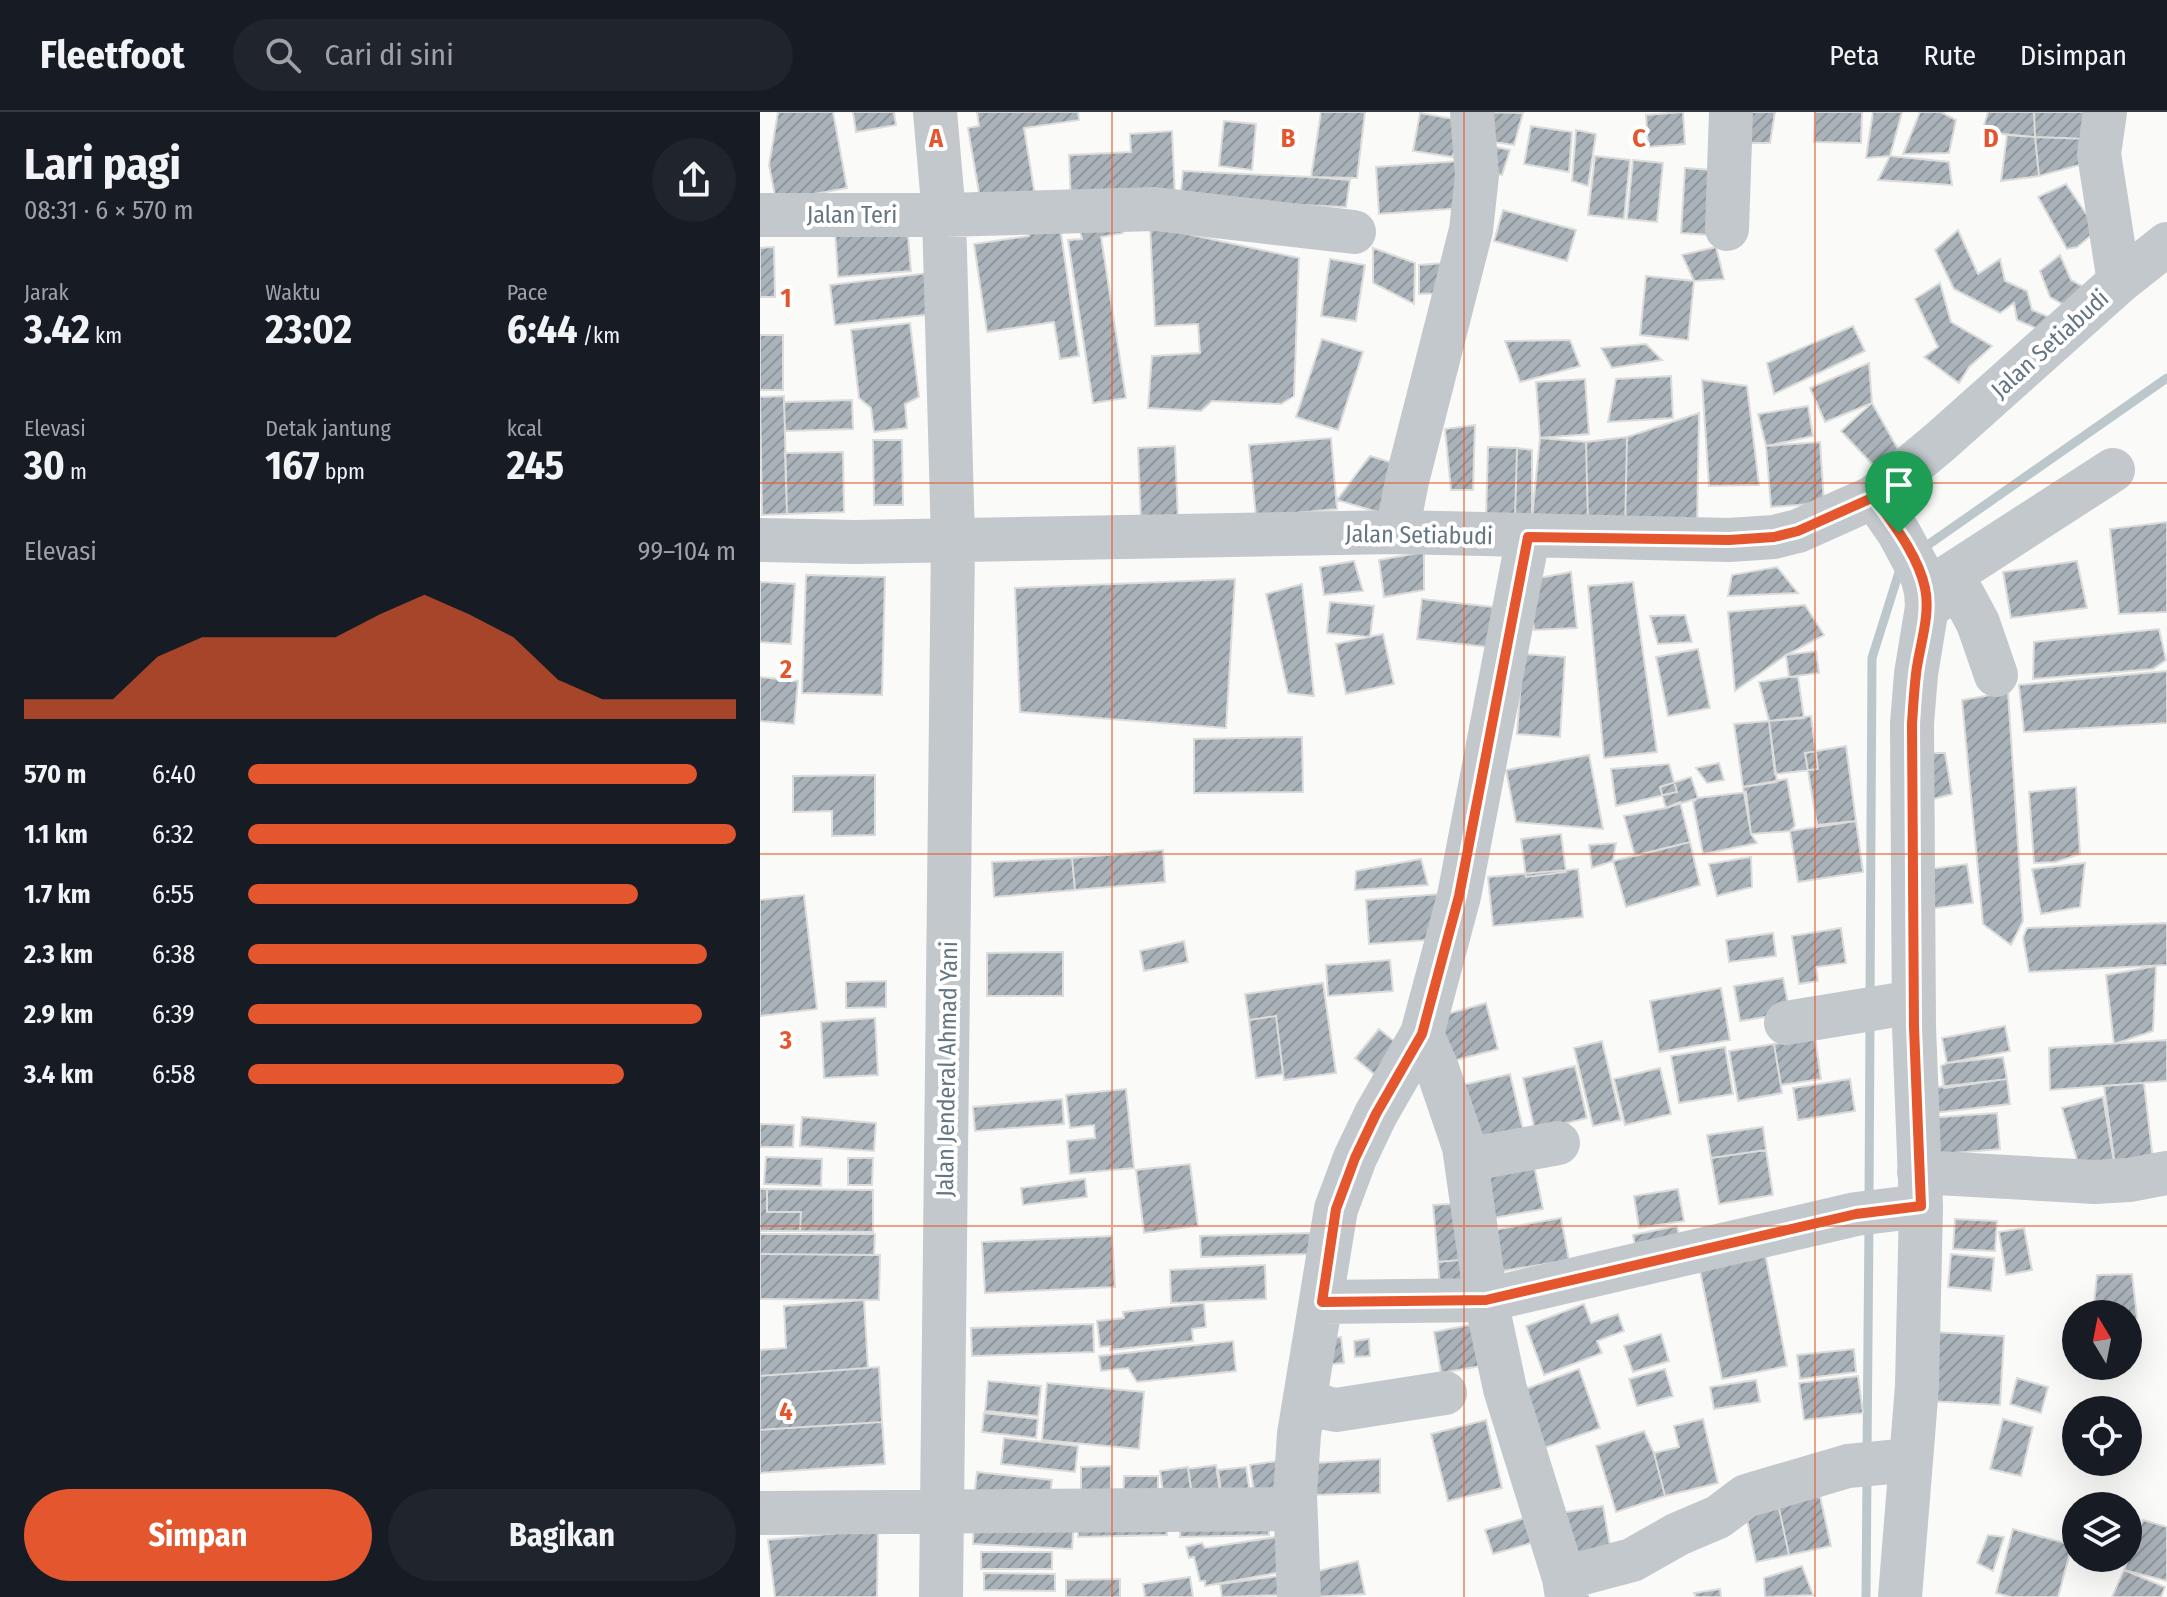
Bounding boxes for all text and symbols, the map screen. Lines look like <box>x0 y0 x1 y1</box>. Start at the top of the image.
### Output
search box <box>233 19 793 91</box>
text: Fleetfoot <box>40 32 185 78</box>
icon: search <box>261 33 305 77</box>
text: Cari di sini <box>325 37 454 73</box>
text: Peta <box>1829 39 1880 72</box>
text: Rute <box>1924 39 1976 72</box>
text: Disimpan <box>2020 39 2127 72</box>
text: A <box>928 123 944 154</box>
text: B <box>1281 123 1296 154</box>
text: C <box>1632 123 1646 154</box>
text: D <box>1983 123 1999 154</box>
text: Lari pagi <box>24 138 181 191</box>
button: share <box>652 138 736 222</box>
text: 08:31 · 6 × 570 m <box>24 195 193 226</box>
street label: Jalan Teri <box>807 201 897 229</box>
text: Jarak <box>24 279 69 306</box>
text: Waktu <box>265 279 321 306</box>
text: Pace <box>507 279 548 306</box>
text: 1 <box>781 283 792 314</box>
street label: Jalan Setiabudi <box>1986 284 2114 404</box>
text: 3.42 <box>24 306 90 354</box>
text: 23:02 <box>265 306 352 354</box>
text: 6:44 <box>507 306 578 354</box>
text: km <box>90 322 122 349</box>
text: /km <box>578 322 620 349</box>
text: Elevasi <box>24 415 86 442</box>
text: Detak jantung <box>265 415 391 442</box>
text: kcal <box>507 415 542 442</box>
text: 30 <box>24 442 65 490</box>
text: 167 <box>265 442 320 490</box>
text: 245 <box>507 442 564 490</box>
pin <box>1865 451 1933 533</box>
text: m <box>65 458 87 485</box>
text: bpm <box>320 458 365 485</box>
icon: arrive <box>1877 463 1921 507</box>
street label: Jalan Setiabudi <box>1345 520 1493 550</box>
text: Elevasi <box>24 536 97 567</box>
text: 99–104 m <box>638 536 736 567</box>
text: 2 <box>779 654 792 685</box>
text: 570 m <box>24 759 86 790</box>
text: 6:40 <box>152 759 196 790</box>
text: 1.1 km <box>24 819 88 850</box>
text: 6:32 <box>152 819 194 850</box>
text: 1.7 km <box>24 879 91 910</box>
text: 6:55 <box>152 879 194 910</box>
text: 2.3 km <box>24 939 93 970</box>
text: 6:38 <box>152 939 195 970</box>
street label: Jalan Jenderal Ahmad Yani <box>931 941 963 1197</box>
text: 2.9 km <box>24 999 93 1030</box>
text: 6:39 <box>152 999 195 1030</box>
text: 3 <box>779 1025 792 1056</box>
text: 3.4 km <box>24 1059 94 1090</box>
text: 6:58 <box>152 1059 195 1090</box>
north arrow <box>2062 1300 2142 1380</box>
map controls <box>2062 1300 2142 1572</box>
text: 4 <box>779 1396 793 1427</box>
button: locate <box>2062 1396 2142 1476</box>
button: Simpan <box>24 1489 372 1581</box>
button: Bagikan <box>388 1489 736 1581</box>
button: layers <box>2062 1492 2142 1572</box>

